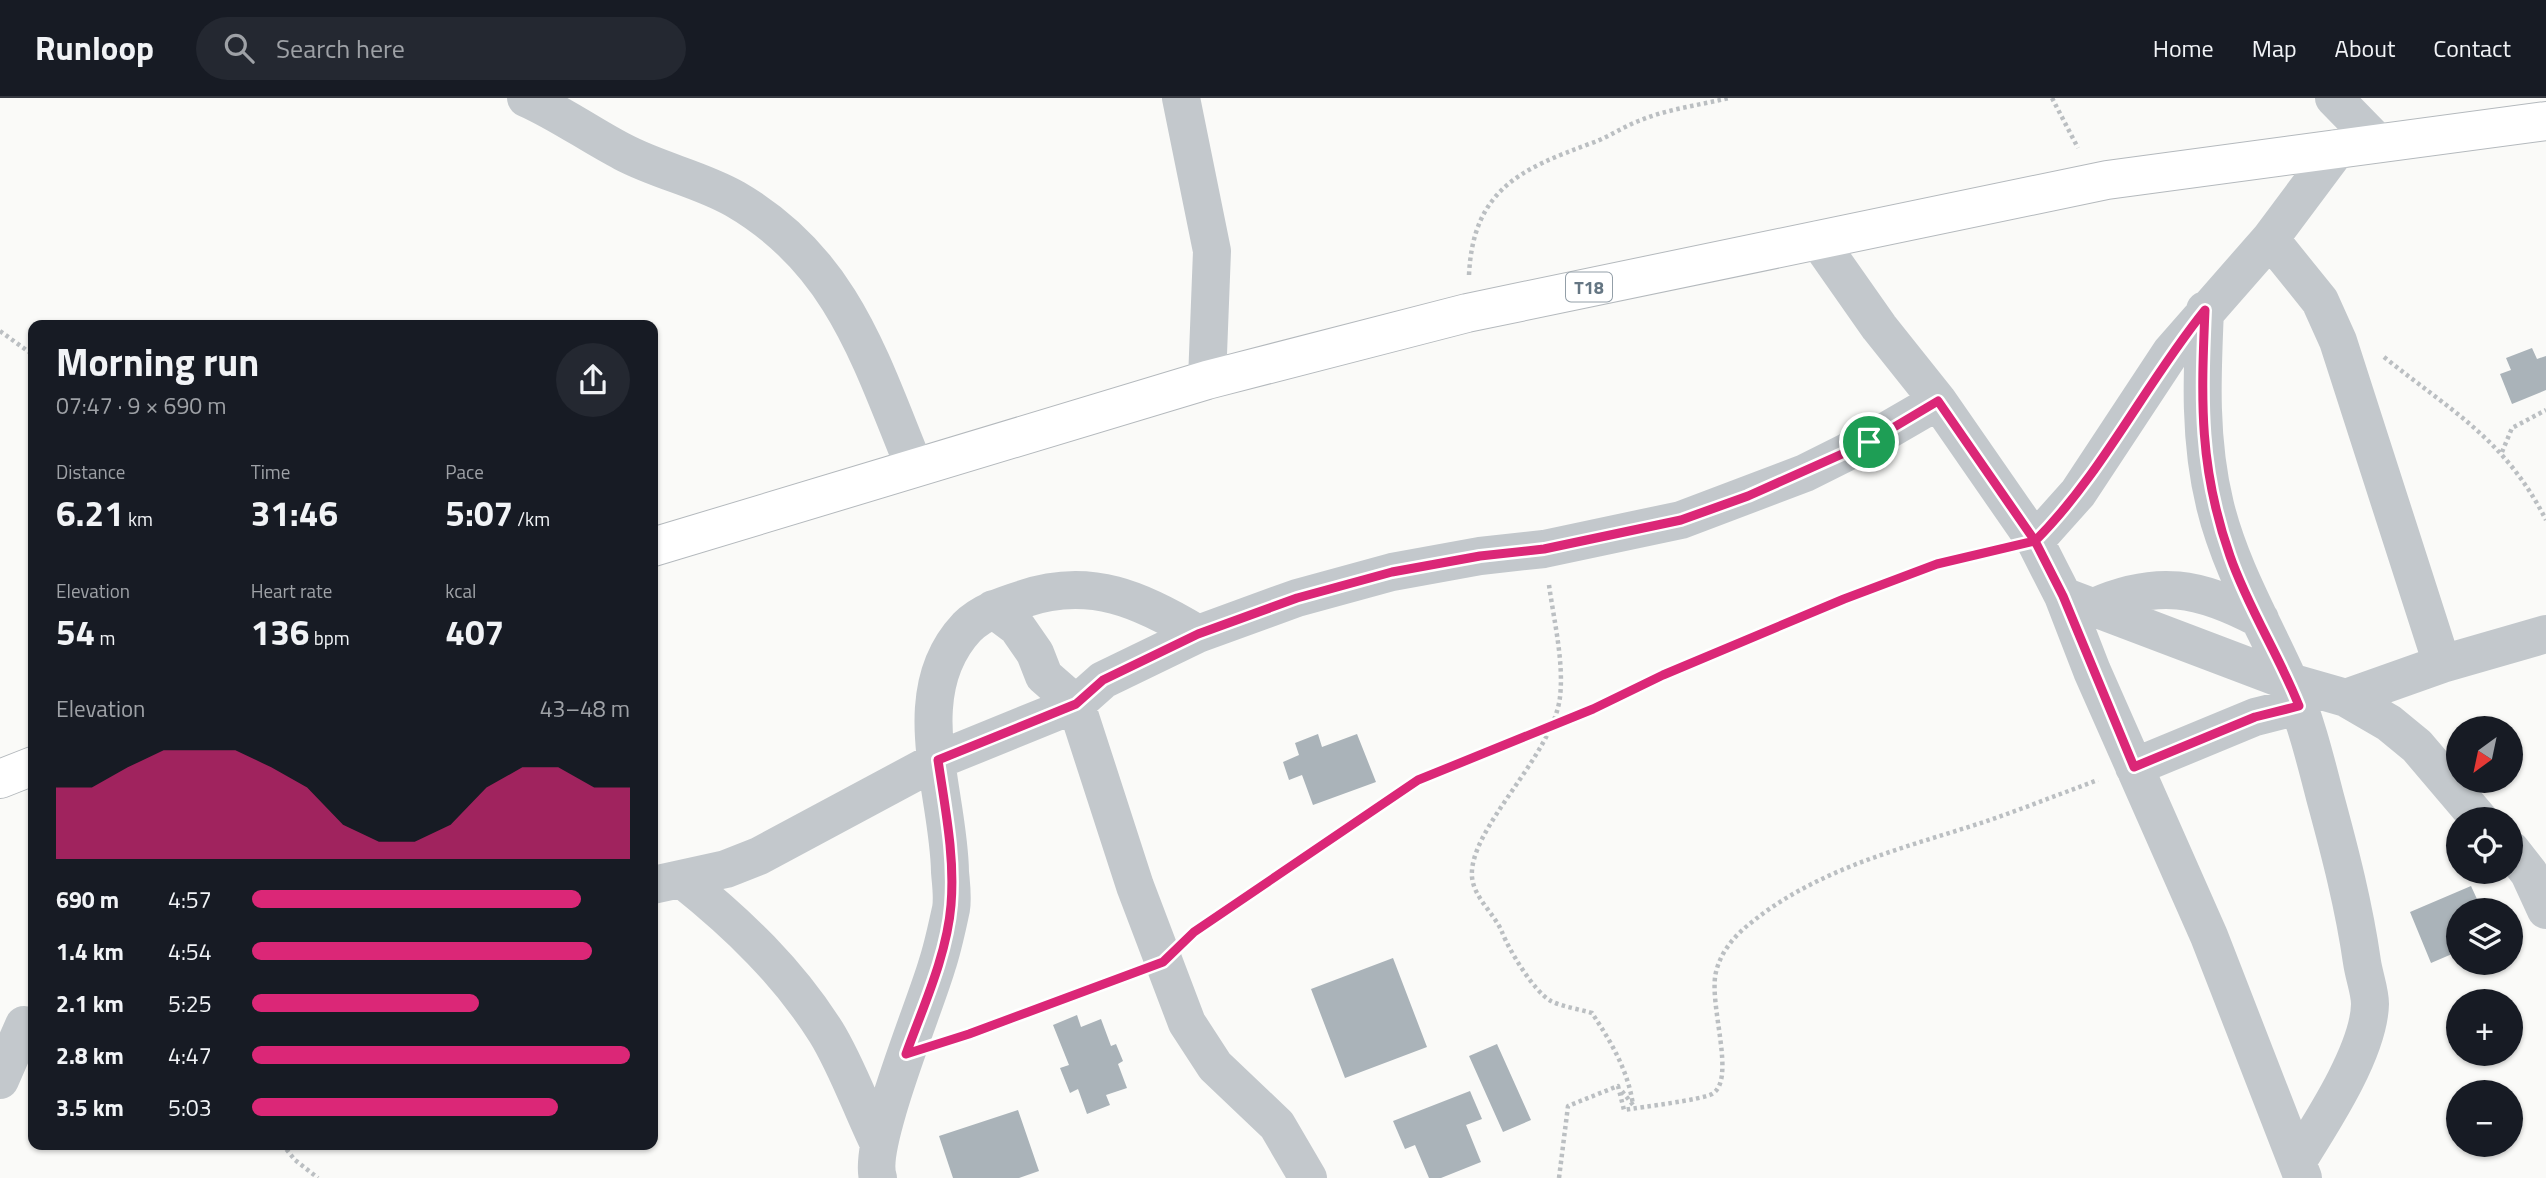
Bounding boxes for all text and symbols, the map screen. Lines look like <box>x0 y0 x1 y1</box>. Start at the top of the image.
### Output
search box <box>196 17 686 80</box>
text: Runloop <box>35 23 154 73</box>
icon: search <box>220 29 258 67</box>
text: Search here <box>276 29 405 68</box>
text: Home <box>2153 30 2214 66</box>
text: Map <box>2252 30 2297 66</box>
text: About <box>2335 30 2395 66</box>
text: Contact <box>2433 30 2511 66</box>
road number: T18 <box>1566 272 1612 302</box>
text: Morning run <box>56 333 259 391</box>
button: share <box>556 343 630 417</box>
text: 07:47 · 9 × 690 m <box>56 388 226 423</box>
pin <box>1839 412 1899 472</box>
icon: arrive <box>1850 423 1888 461</box>
text: Distance <box>56 457 125 486</box>
text: Time <box>251 457 290 486</box>
text: Pace <box>445 457 484 486</box>
text: 6.21 <box>56 486 124 540</box>
text: 31:46 <box>251 486 338 540</box>
text: 5:07 <box>445 486 513 540</box>
text: km <box>124 504 153 533</box>
text: /km <box>513 504 550 533</box>
text: Elevation <box>56 576 130 605</box>
text: Heart rate <box>251 576 332 605</box>
text: kcal <box>445 576 476 605</box>
text: 54 <box>56 605 95 659</box>
text: 136 <box>251 605 309 659</box>
text: 407 <box>445 605 504 659</box>
text: m <box>95 623 115 652</box>
text: bpm <box>309 623 350 652</box>
text: Elevation <box>56 691 145 726</box>
text: 43–48 m <box>540 691 630 726</box>
north arrow <box>2446 716 2524 793</box>
map controls <box>2446 716 2523 1157</box>
button: locate <box>2446 807 2523 884</box>
text: 690 m <box>56 882 119 917</box>
text: 4:57 <box>168 882 212 917</box>
button: layers <box>2446 898 2523 975</box>
text: 1.4 km <box>56 934 124 969</box>
text: 4:54 <box>168 934 212 969</box>
text: 2.1 km <box>56 986 124 1021</box>
text: 5:25 <box>168 986 212 1021</box>
button: + <box>2446 989 2523 1066</box>
text: 2.8 km <box>56 1038 124 1073</box>
text: 4:47 <box>168 1038 212 1073</box>
button: − <box>2446 1080 2523 1157</box>
text: 3.5 km <box>56 1090 124 1125</box>
text: 5:03 <box>168 1090 212 1125</box>

